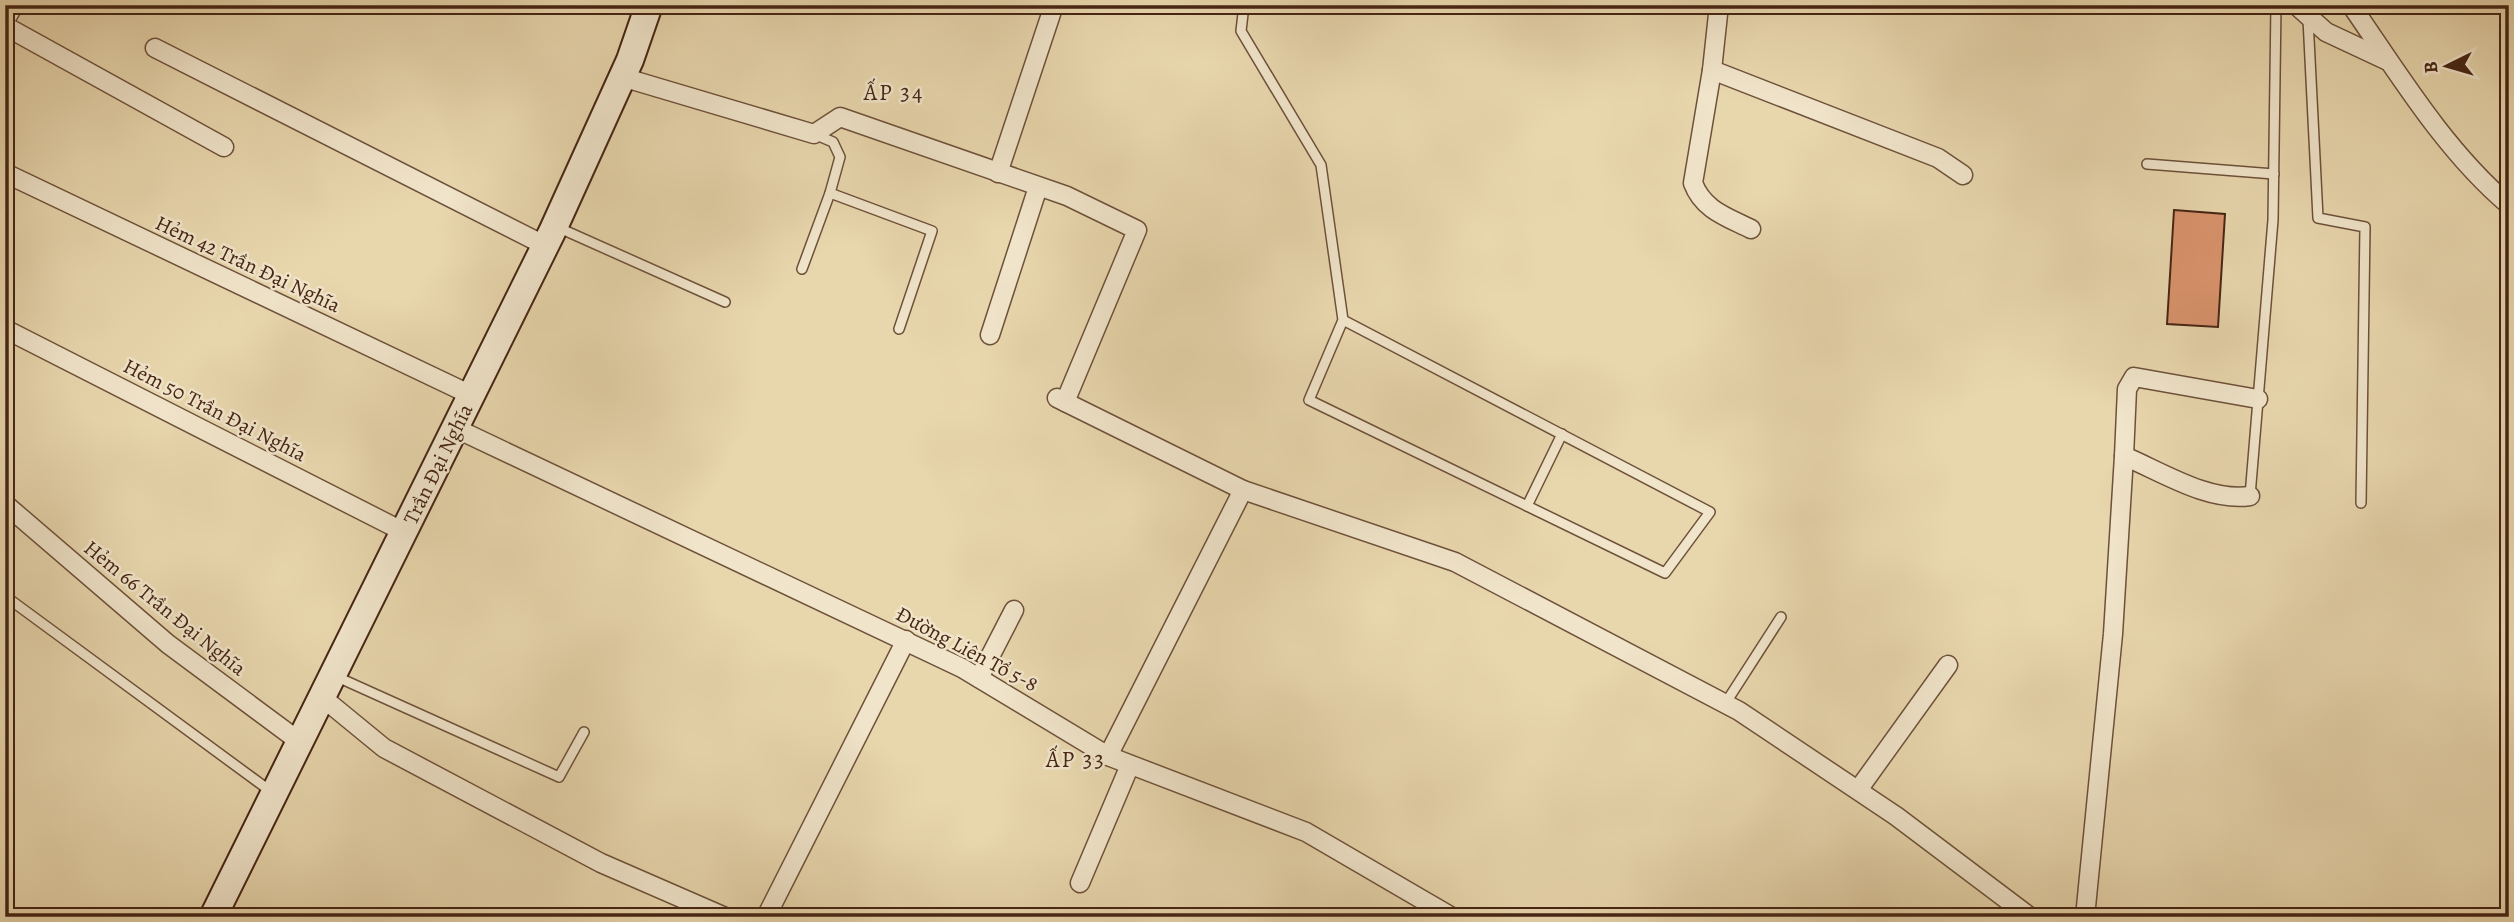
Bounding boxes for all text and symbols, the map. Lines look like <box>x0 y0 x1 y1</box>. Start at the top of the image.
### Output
north arrow <box>2412 32 2482 102</box>
text: B <box>2418 60 2445 74</box>
district label: ẤP 34 <box>863 77 924 108</box>
street label: Hẻm 42 Trần Đại Nghĩa <box>151 209 345 319</box>
street label: Hẻm 50 Trần Đại Nghĩa <box>119 352 311 468</box>
street label: Trần Đại Nghĩa <box>397 399 479 529</box>
street label: Hẻm 66 Trần Đại Nghĩa <box>78 534 252 682</box>
street label: Đường Liên Tổ 5-8 <box>891 600 1043 698</box>
district label: ẤP 33 <box>1045 744 1106 775</box>

